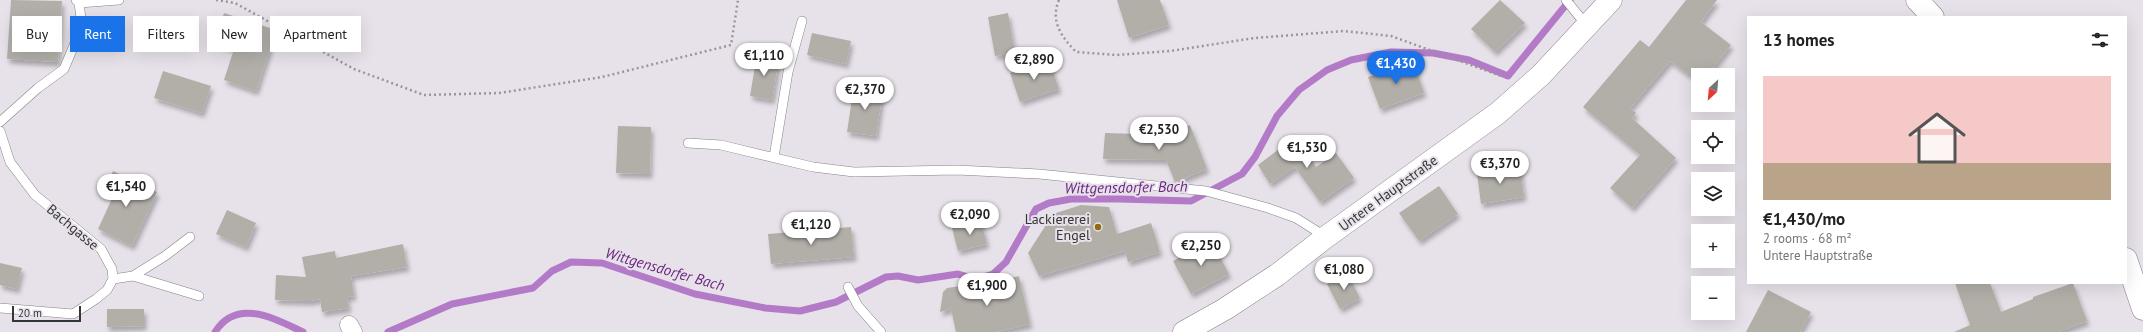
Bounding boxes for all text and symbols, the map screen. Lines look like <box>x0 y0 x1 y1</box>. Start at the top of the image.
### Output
chip: Buy <box>12 16 62 52</box>
chip: Rent <box>70 16 125 52</box>
chip: Filters <box>133 16 199 52</box>
chip: New <box>207 16 262 52</box>
chip: Apartment <box>270 16 361 52</box>
text: 13 homes <box>1763 29 1834 51</box>
icon: filters <box>2089 29 2111 51</box>
pin: €1,110 <box>731 43 797 77</box>
text: €1,110 <box>744 47 784 64</box>
pin: €2,890 <box>1001 47 1067 81</box>
text: €2,890 <box>1014 51 1054 68</box>
pin: €1,430 <box>1363 51 1429 85</box>
text: €1,430 <box>1376 55 1416 72</box>
north arrow <box>1691 68 1735 112</box>
map controls <box>1691 68 1735 320</box>
pin: €2,370 <box>832 77 898 111</box>
text: €2,370 <box>845 81 885 98</box>
icon: home <box>1901 102 1973 174</box>
pin: €2,530 <box>1126 117 1192 151</box>
button: locate <box>1691 120 1735 164</box>
text: €2,530 <box>1139 121 1179 138</box>
pin: €1,530 <box>1274 135 1340 169</box>
text: €1,530 <box>1287 139 1327 156</box>
street label: Untere Hauptstraße <box>1335 151 1441 235</box>
pin: €3,370 <box>1467 151 1533 185</box>
text: €3,370 <box>1480 155 1520 172</box>
button: layers <box>1691 172 1735 216</box>
pin: €1,540 <box>93 174 159 208</box>
water label: Wittgensdorfer Bach <box>1064 176 1188 198</box>
text: €1,540 <box>106 178 146 195</box>
street label: Bachgasse <box>43 200 103 254</box>
pin: €2,090 <box>937 202 1003 236</box>
text: €2,090 <box>950 206 990 223</box>
text: €1,430/mo <box>1763 208 1845 230</box>
place label: Lackiererei Engel <box>1025 210 1090 244</box>
pin: €1,120 <box>778 212 844 246</box>
text: €1,120 <box>791 216 831 233</box>
marker: Lackiererei Engel <box>1093 222 1103 232</box>
button: + <box>1691 224 1735 268</box>
text: 2 rooms · 68 m² <box>1763 230 1852 247</box>
pin: €2,250 <box>1168 233 1234 267</box>
text: €2,250 <box>1181 237 1221 254</box>
water label: Wittgensdorfer Bach <box>603 243 727 295</box>
text: Untere Hauptstraße <box>1763 247 1873 264</box>
pin: €1,080 <box>1311 257 1377 291</box>
text: €1,080 <box>1324 261 1364 278</box>
pin: €1,900 <box>954 273 1020 307</box>
button: − <box>1691 276 1735 320</box>
text: €1,900 <box>967 277 1007 294</box>
scale bar <box>12 304 81 323</box>
text: 20 m <box>18 306 42 320</box>

